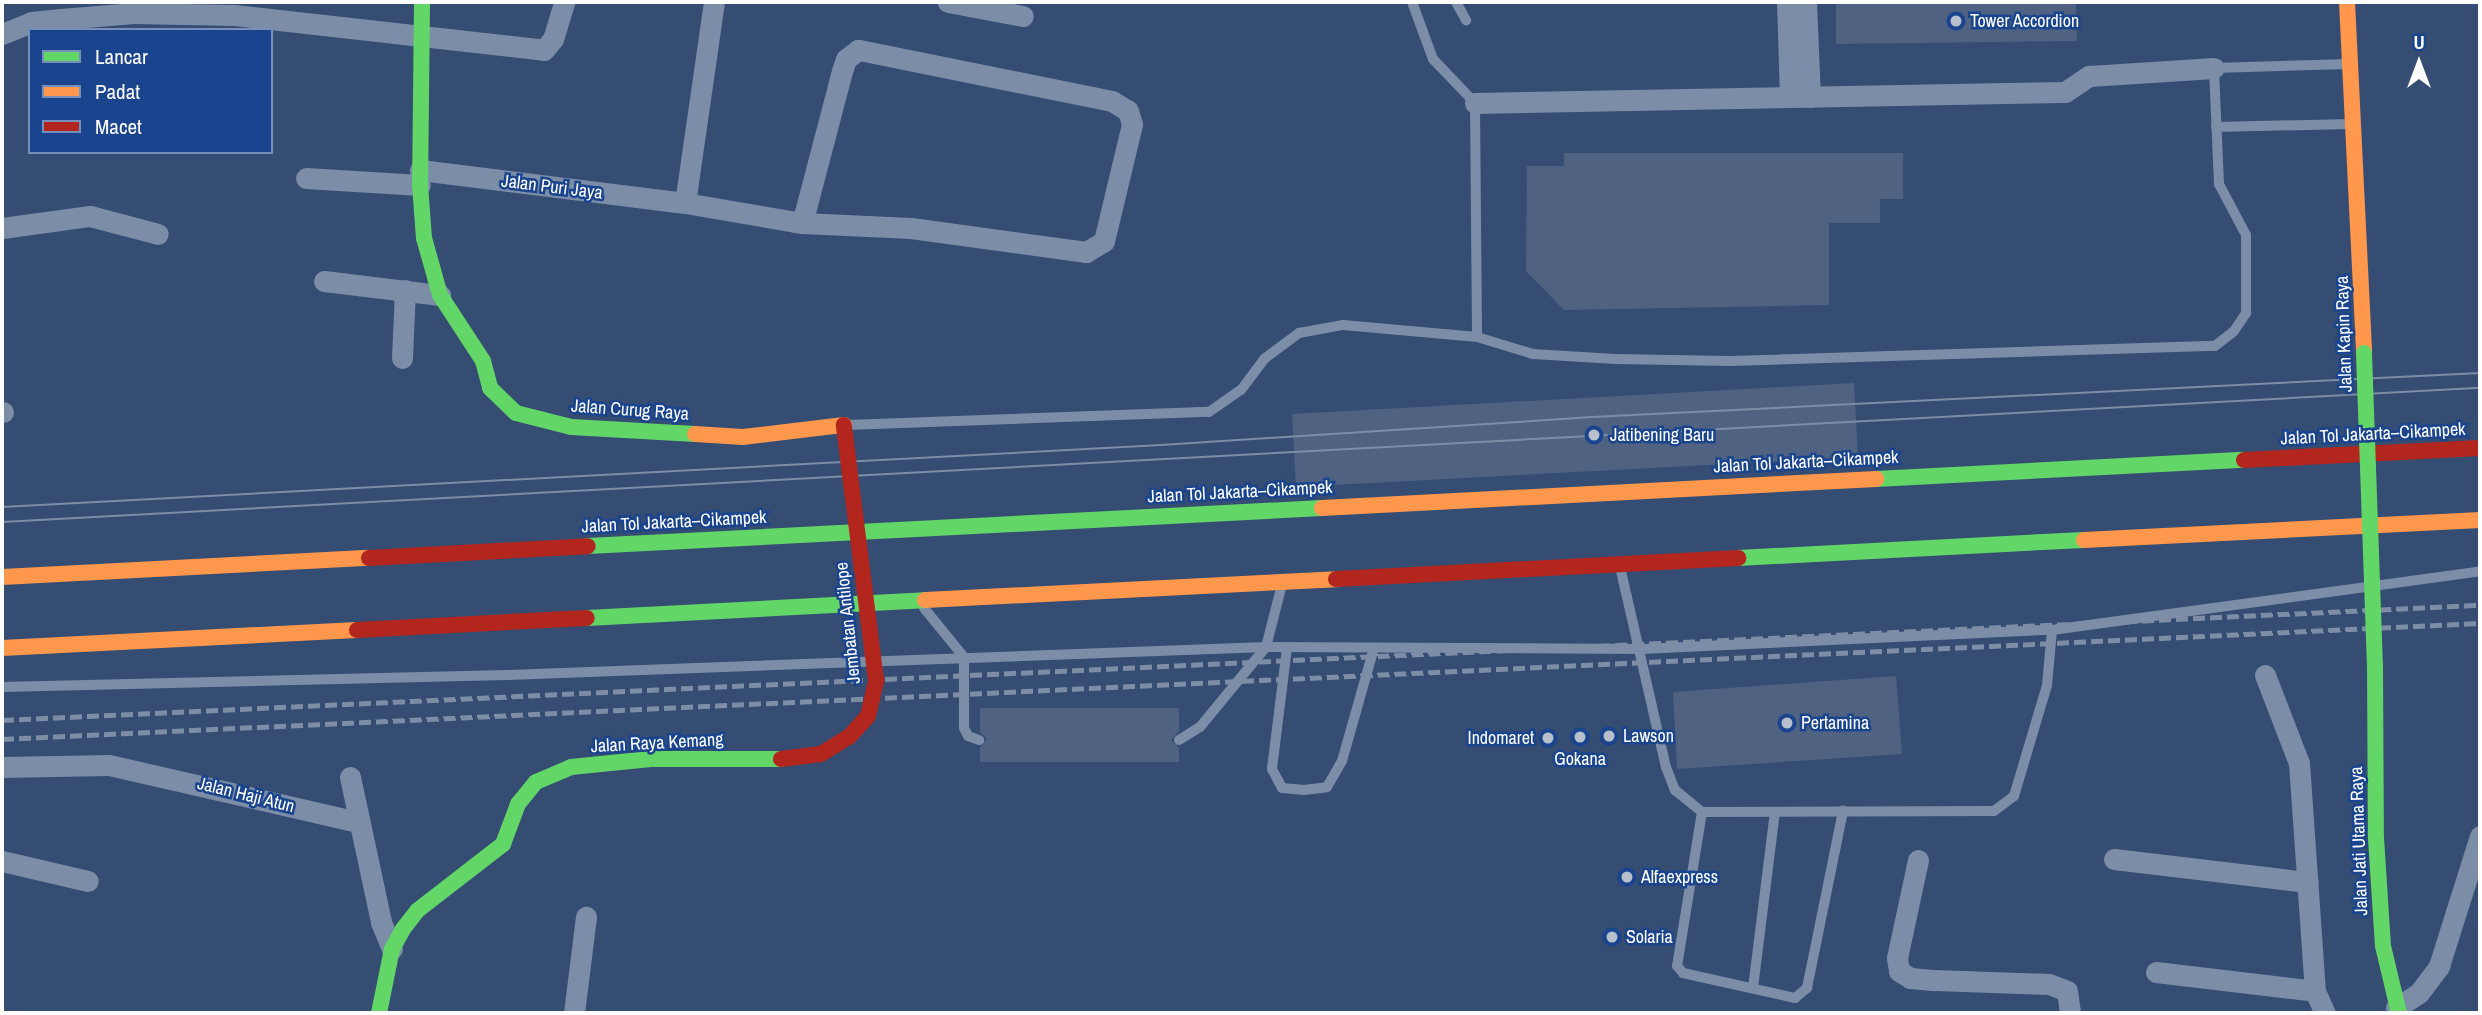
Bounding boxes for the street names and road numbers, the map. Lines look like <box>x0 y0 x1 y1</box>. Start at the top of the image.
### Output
street label: Jalan Puri Jaya <box>500 170 604 204</box>
street label: Jalan Kapin Raya <box>2331 275 2357 393</box>
street label: Jalan Curug Raya <box>570 395 690 425</box>
street label: Jalan Tol Jakarta–Cikampek <box>2280 418 2466 450</box>
street label: Jalan Tol Jakarta–Cikampek <box>1713 446 1899 478</box>
street label: Jalan Tol Jakarta–Cikampek <box>1147 476 1333 508</box>
street label: Jalan Tol Jakarta–Cikampek <box>581 506 767 538</box>
street label: Jembatan Antilope <box>831 561 865 685</box>
street label: Jalan Raya Kemang <box>590 729 724 757</box>
street label: Jalan Jati Utama Raya <box>2346 766 2372 916</box>
street label: Jalan Haji Atun <box>195 772 297 818</box>

